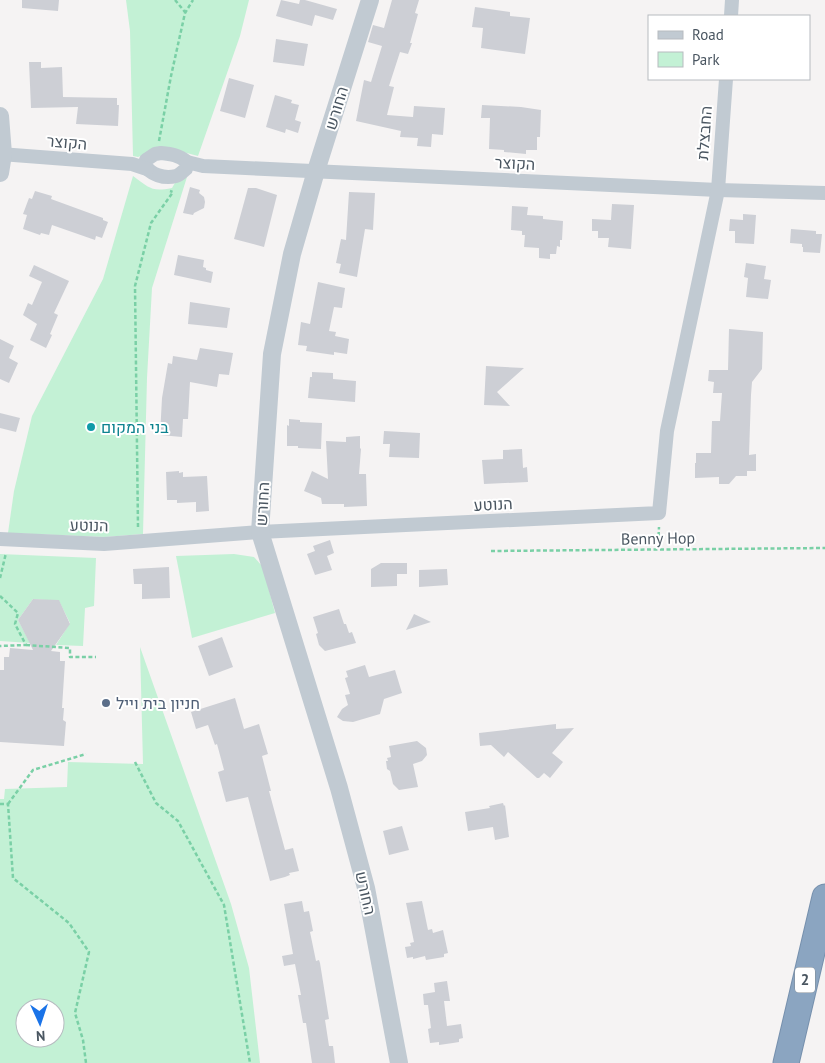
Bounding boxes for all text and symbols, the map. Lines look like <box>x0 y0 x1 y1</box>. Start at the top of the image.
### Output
legend <box>648 15 810 80</box>
text: Road <box>692 25 724 44</box>
text: Park <box>692 50 720 69</box>
street label: החורש <box>320 84 352 132</box>
street label: החבצלת <box>692 105 716 161</box>
street label: הקוצר <box>46 130 88 154</box>
street label: הקוצר <box>494 152 536 174</box>
place label: בני המקום <box>101 417 169 437</box>
marker: בני המקום <box>85 421 97 433</box>
street label: החורש <box>251 481 273 527</box>
street label: הנוטע <box>473 493 513 515</box>
street label: הנוטע <box>69 515 109 535</box>
street label: Benny Hop <box>621 527 695 549</box>
place label: חניון בית וייל <box>116 693 200 713</box>
marker: חניון בית וייל <box>100 697 112 709</box>
street label: החורש <box>351 869 381 917</box>
road number: 2 <box>795 968 815 992</box>
north arrow <box>15 998 65 1048</box>
text: N <box>36 1027 46 1045</box>

